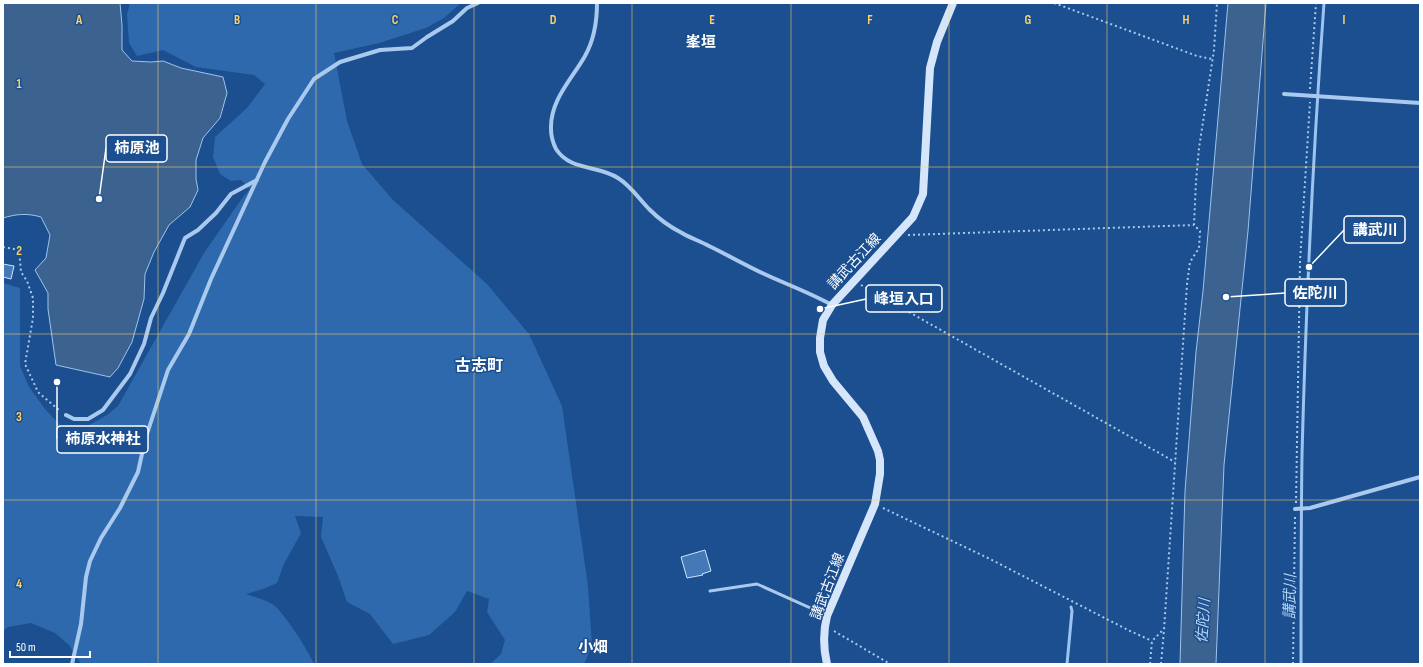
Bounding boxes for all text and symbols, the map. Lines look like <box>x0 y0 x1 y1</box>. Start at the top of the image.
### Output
text: A <box>75 12 83 28</box>
text: B <box>234 12 240 28</box>
text: C <box>392 12 399 28</box>
text: D <box>550 12 557 28</box>
text: E <box>709 12 715 28</box>
text: F <box>867 12 873 28</box>
text: G <box>1025 12 1032 28</box>
text: H <box>1183 12 1190 28</box>
text: I <box>1343 12 1346 28</box>
district label: 峯垣 <box>686 33 716 52</box>
text: 1 <box>16 76 22 92</box>
callout: 柿原池 <box>106 135 167 162</box>
text: 柿原池 <box>114 139 160 158</box>
callout: 講武川 <box>1344 216 1405 243</box>
text: 講武川 <box>1352 221 1398 240</box>
street label: 講武古江線 <box>824 230 884 293</box>
text: 2 <box>16 243 22 259</box>
callout: 佐陀川 <box>1285 279 1346 306</box>
text: 佐陀川 <box>1292 284 1338 303</box>
callout: 峰垣入口 <box>866 285 942 312</box>
text: 峰垣入口 <box>874 290 934 309</box>
district label: 古志町 <box>455 357 503 376</box>
text: 3 <box>16 409 22 425</box>
callout: 柿原水神社 <box>57 426 148 453</box>
text: 柿原水神社 <box>65 430 141 449</box>
street label: 講武古江線 <box>807 550 848 622</box>
water label: 講武川 <box>1281 572 1300 620</box>
text: 4 <box>16 576 22 592</box>
water label: 佐陀川 <box>1192 596 1215 644</box>
scale bar <box>10 633 90 659</box>
district label: 小畑 <box>578 638 608 657</box>
text: 50 m <box>16 640 36 655</box>

